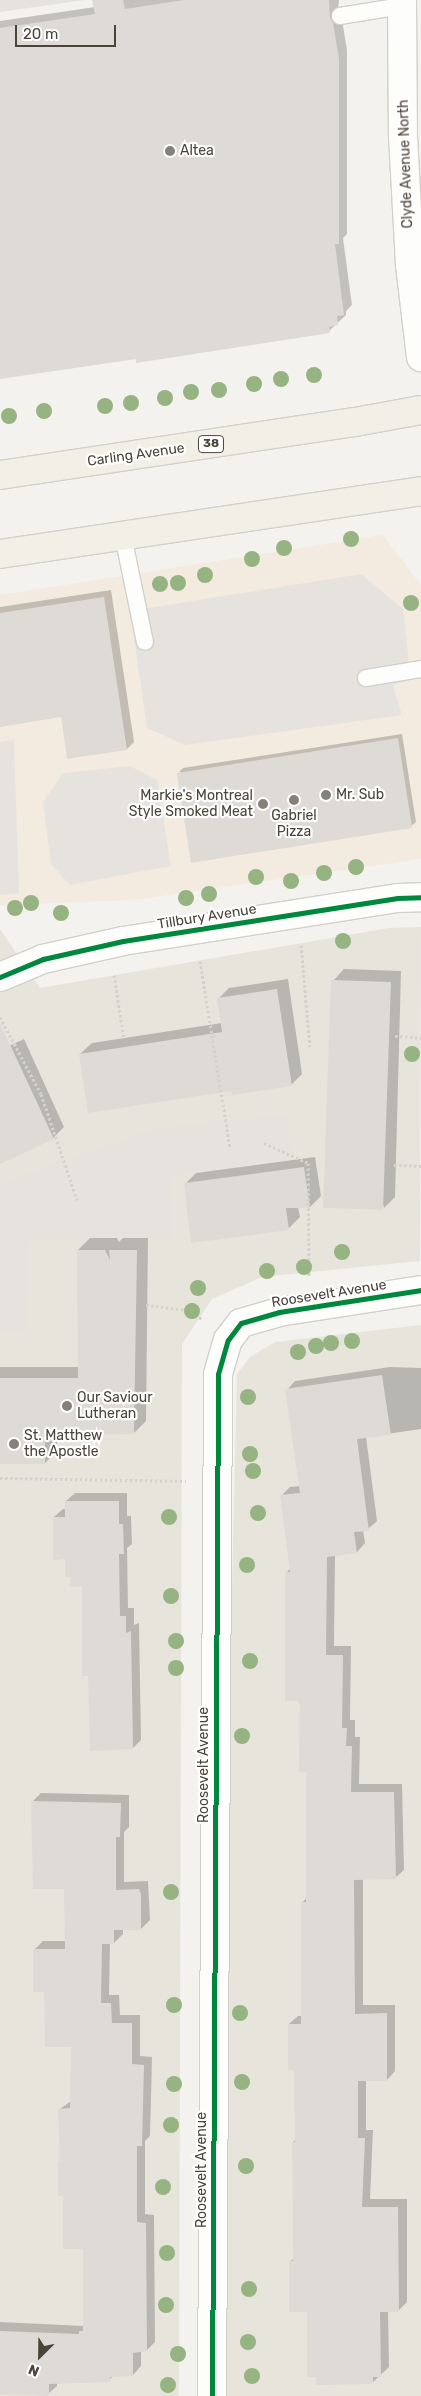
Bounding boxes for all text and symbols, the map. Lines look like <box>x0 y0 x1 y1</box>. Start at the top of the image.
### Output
scale bar <box>18 15 119 47</box>
text: 20 m <box>23 25 58 43</box>
street label: Clyde Avenue North <box>395 99 417 229</box>
place label: Altea <box>180 143 214 159</box>
marker: Altea <box>164 145 176 157</box>
road number: 38 <box>197 434 225 454</box>
street label: Carling Avenue <box>86 440 186 470</box>
place label: Mr. Sub <box>336 787 384 803</box>
place label: Markie's Montreal Style Smoked Meat <box>129 788 253 820</box>
marker: Mr. Sub <box>320 789 332 801</box>
marker: Gabriel Pizza <box>288 794 300 806</box>
marker: Markie's Montreal Style Smoked Meat <box>257 798 269 810</box>
place label: Gabriel Pizza <box>271 808 317 840</box>
street label: Tillbury Avenue <box>156 901 258 933</box>
street label: Roosevelt Avenue <box>270 1277 388 1311</box>
place label: Our Saviour Lutheran <box>77 1390 153 1422</box>
marker: Our Saviour Lutheran <box>61 1400 73 1412</box>
place label: St. Matthew the Apostle <box>24 1428 102 1460</box>
marker: St. Matthew the Apostle <box>8 1438 20 1450</box>
street label: Roosevelt Avenue <box>196 1707 212 1823</box>
street label: Roosevelt Avenue <box>194 2112 210 2228</box>
north arrow <box>15 2331 65 2381</box>
text: N <box>26 2360 42 2380</box>

